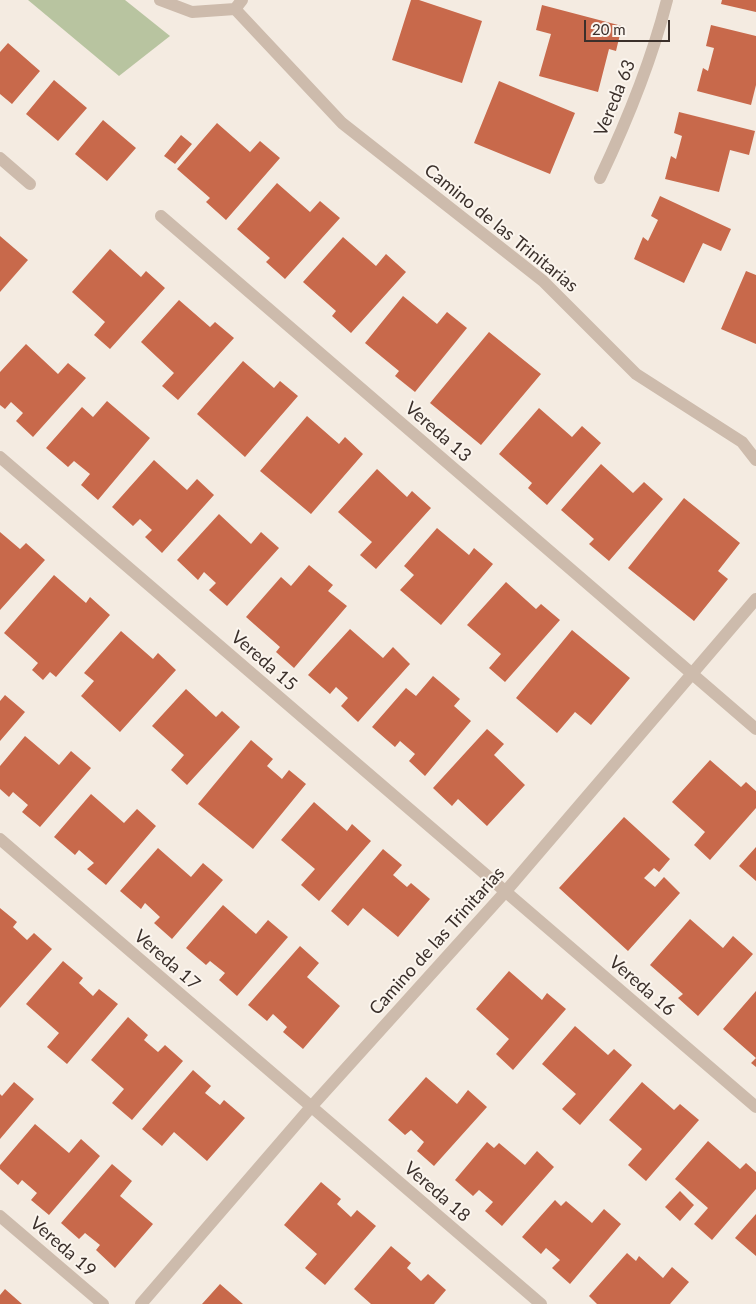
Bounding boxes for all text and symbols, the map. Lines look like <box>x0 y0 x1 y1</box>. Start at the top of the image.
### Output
scale bar <box>586 10 672 42</box>
text: 20 m <box>592 20 626 38</box>
street label: Vereda 63 <box>590 57 640 139</box>
street label: Camino de las Trinitarias <box>420 159 582 297</box>
street label: Vereda 13 <box>401 397 475 467</box>
street label: Vereda 15 <box>227 626 301 696</box>
street label: Camino de las Trinitarias <box>365 863 509 1019</box>
street label: Vereda 17 <box>130 925 204 995</box>
street label: Vereda 16 <box>605 951 679 1021</box>
street label: Vereda 18 <box>400 1157 474 1227</box>
street label: Vereda 19 <box>26 1212 100 1282</box>

